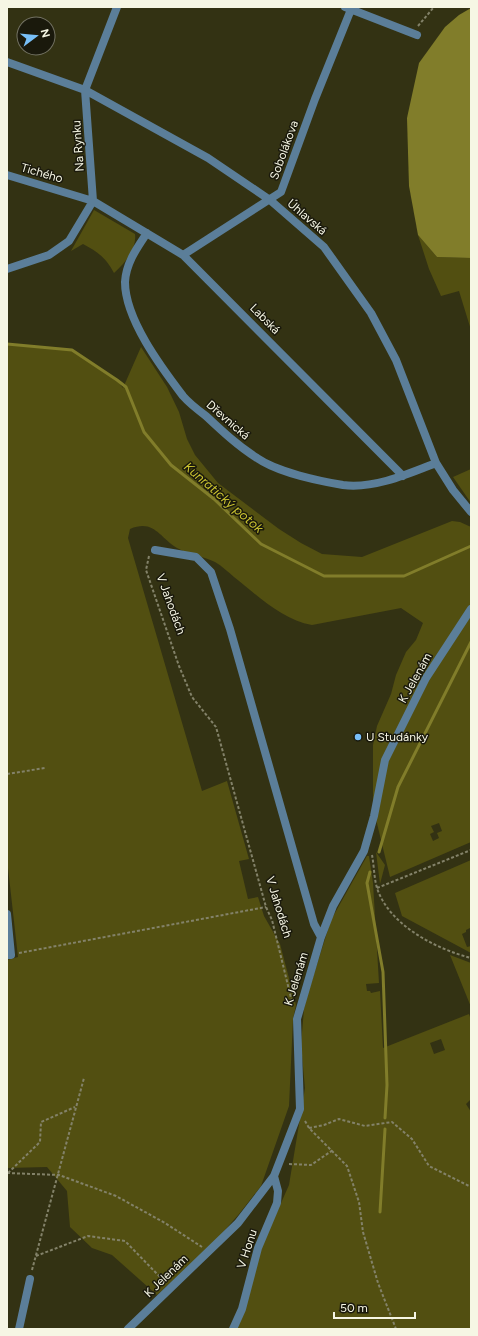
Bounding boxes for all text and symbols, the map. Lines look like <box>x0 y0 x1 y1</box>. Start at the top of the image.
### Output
north arrow <box>16 16 56 56</box>
text: N <box>38 27 53 39</box>
street label: Sobolákova <box>267 119 301 181</box>
street label: Na Rynku <box>69 120 87 172</box>
street label: Tichého <box>19 160 65 186</box>
street label: Úhlavská <box>284 196 330 238</box>
street label: Labská <box>247 301 283 337</box>
street label: Dřevnická <box>204 397 252 443</box>
water label: Kunratický potok <box>181 459 267 536</box>
street label: V Jahodách <box>154 572 189 637</box>
street label: K Jelenám <box>395 650 435 706</box>
place label: U Studánky <box>366 730 429 744</box>
marker: U Studánky <box>353 732 363 742</box>
street label: V Jahodách <box>263 875 295 940</box>
street label: K Jelenám <box>281 951 311 1007</box>
street label: V Honu <box>234 1228 260 1270</box>
street label: K Jelenám <box>141 1252 191 1300</box>
scale bar <box>334 1294 415 1320</box>
text: 50 m <box>340 1301 368 1315</box>

